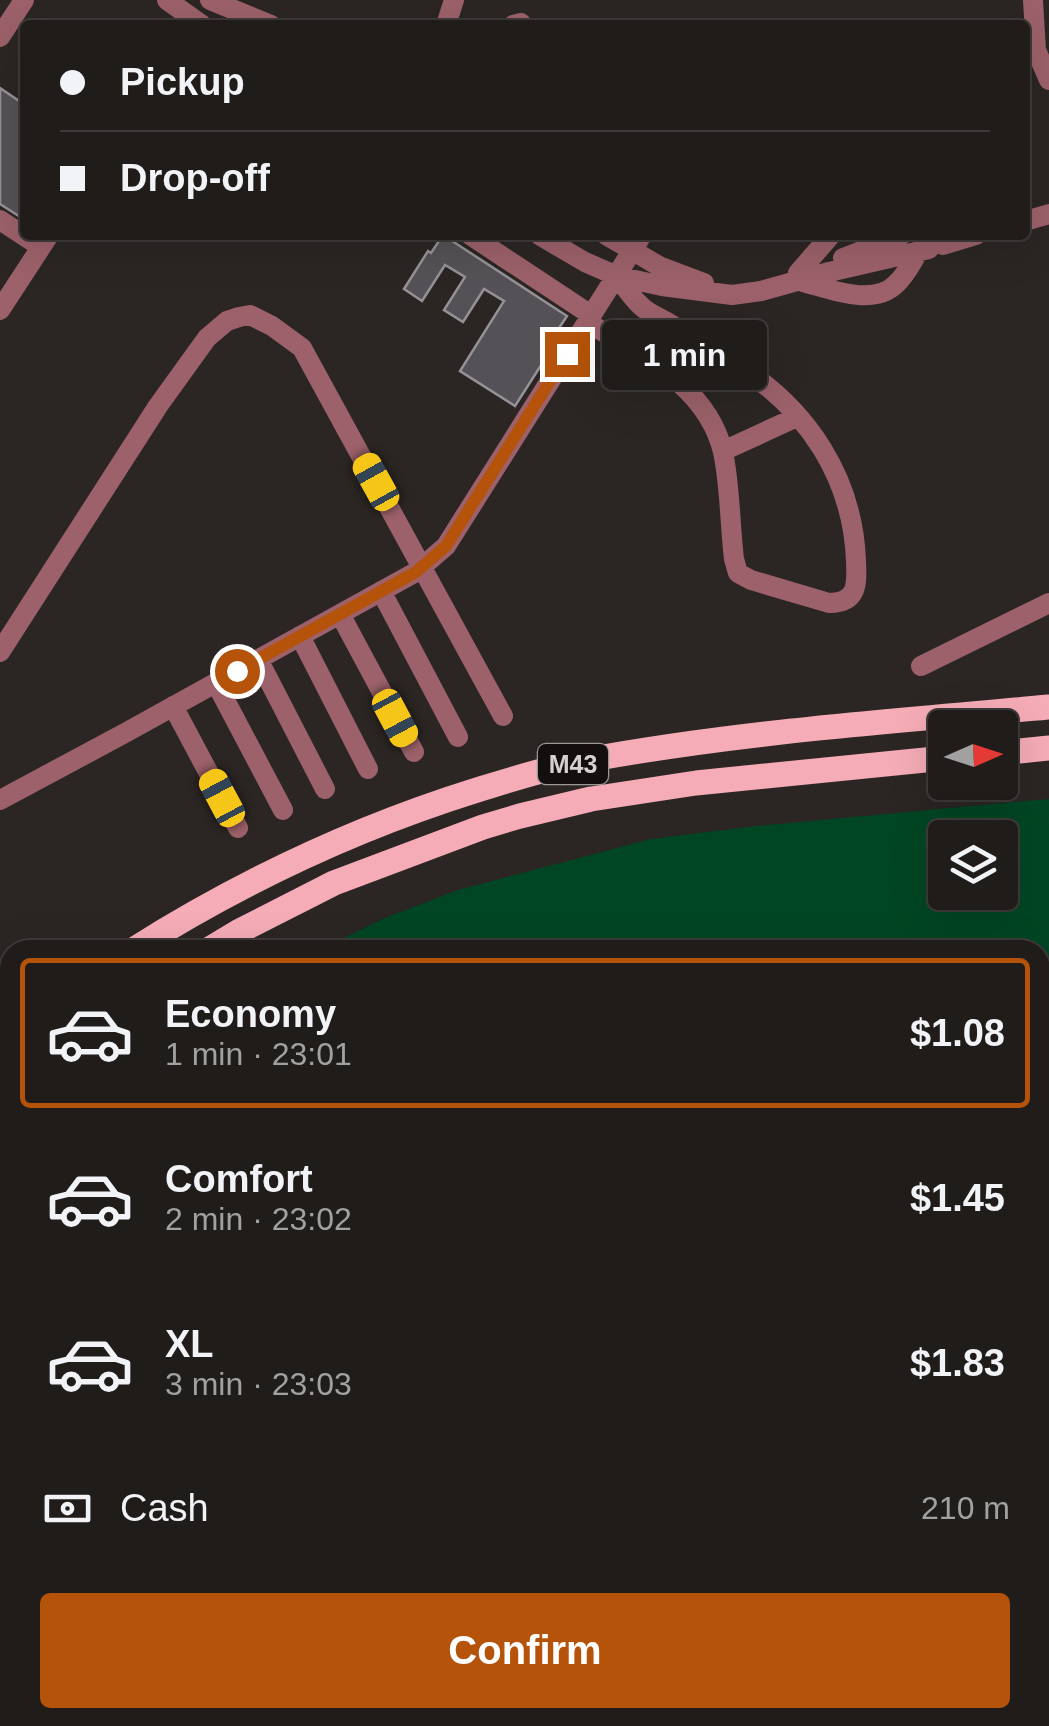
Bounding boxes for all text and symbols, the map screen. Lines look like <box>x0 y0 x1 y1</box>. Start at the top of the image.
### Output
text: Pickup <box>120 61 245 103</box>
text: Drop-off <box>120 157 270 199</box>
callout: 1 min <box>602 319 767 389</box>
route end <box>545 332 590 377</box>
text: 1 min <box>643 337 726 373</box>
car <box>348 448 404 516</box>
route start <box>215 649 260 694</box>
car <box>368 684 422 752</box>
north arrow <box>928 710 1018 800</box>
map controls <box>928 710 1018 910</box>
road number: M43 <box>538 744 608 784</box>
car <box>195 764 249 832</box>
button: layers <box>928 820 1018 910</box>
icon: car <box>45 988 135 1078</box>
text: Economy <box>165 993 336 1035</box>
text: $1.08 <box>910 1012 1005 1054</box>
text: 1 min · 23:01 <box>165 1036 352 1072</box>
icon: car <box>45 1153 135 1243</box>
text: Comfort <box>165 1158 313 1200</box>
text: $1.45 <box>910 1177 1005 1219</box>
text: 2 min · 23:02 <box>165 1201 352 1237</box>
icon: car <box>45 1318 135 1408</box>
text: XL <box>165 1323 214 1365</box>
text: $1.83 <box>910 1342 1005 1384</box>
text: 3 min · 23:03 <box>165 1366 352 1402</box>
icon: cash <box>40 1481 95 1536</box>
text: Cash <box>120 1487 209 1529</box>
text: 210 m <box>921 1490 1010 1526</box>
button: Confirm <box>40 1593 1010 1708</box>

